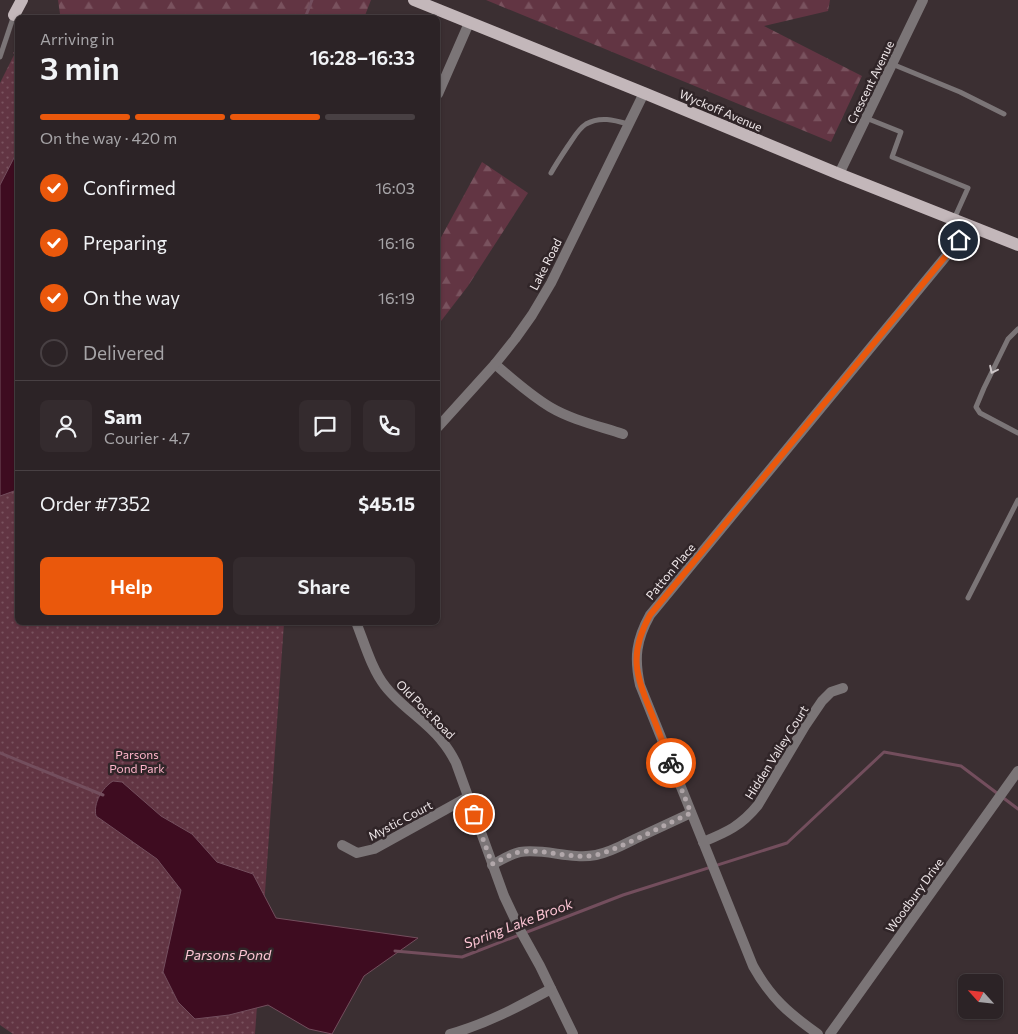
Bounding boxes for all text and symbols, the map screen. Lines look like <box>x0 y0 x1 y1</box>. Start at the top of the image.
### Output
text: Arriving in <box>40 29 114 48</box>
street label: Crescent Avenue <box>844 38 896 126</box>
text: 16:28–16:33 <box>309 46 415 69</box>
text: 3 min <box>40 47 120 87</box>
street label: Wyckoff Avenue <box>677 86 765 134</box>
text: On the way · 420 m <box>40 128 177 147</box>
icon: check <box>40 174 68 202</box>
text: Confirmed <box>83 176 176 199</box>
text: 16:03 <box>375 178 415 197</box>
pin <box>938 219 980 261</box>
icon: home <box>945 226 973 254</box>
icon: check <box>40 229 68 257</box>
text: Preparing <box>83 231 167 254</box>
text: 16:16 <box>378 233 415 252</box>
street label: Lake Road <box>526 236 564 292</box>
icon: check <box>40 284 68 312</box>
text: On the way <box>83 286 180 309</box>
text: 16:19 <box>378 288 415 307</box>
text: Delivered <box>83 341 164 364</box>
one-way arrow <box>989 365 999 374</box>
button: person <box>40 400 92 452</box>
button: chat <box>299 400 351 452</box>
button: phone <box>363 400 415 452</box>
text: Sam <box>104 405 142 428</box>
text: Courier · 4.7 <box>104 428 190 447</box>
text: Order #7352 <box>40 492 150 515</box>
text: $45.15 <box>358 492 415 515</box>
street label: Patton Place <box>642 540 698 602</box>
button: Help <box>40 557 223 615</box>
button: Share <box>233 557 415 615</box>
street label: Old Post Road <box>394 677 458 741</box>
street label: Hidden Valley Court <box>741 702 811 801</box>
courier <box>646 738 696 788</box>
park label: Parsons Pond Park <box>109 747 165 775</box>
icon: bike <box>657 749 685 777</box>
pin <box>453 793 495 835</box>
street label: Mystic Court <box>365 797 435 843</box>
icon: bag <box>460 800 488 828</box>
street label: Woodbury Drive <box>882 855 946 935</box>
water label: Spring Lake Brook <box>461 894 575 952</box>
water label: Parsons Pond <box>185 946 272 963</box>
north arrow <box>958 974 1002 1019</box>
map controls <box>958 974 1003 1019</box>

